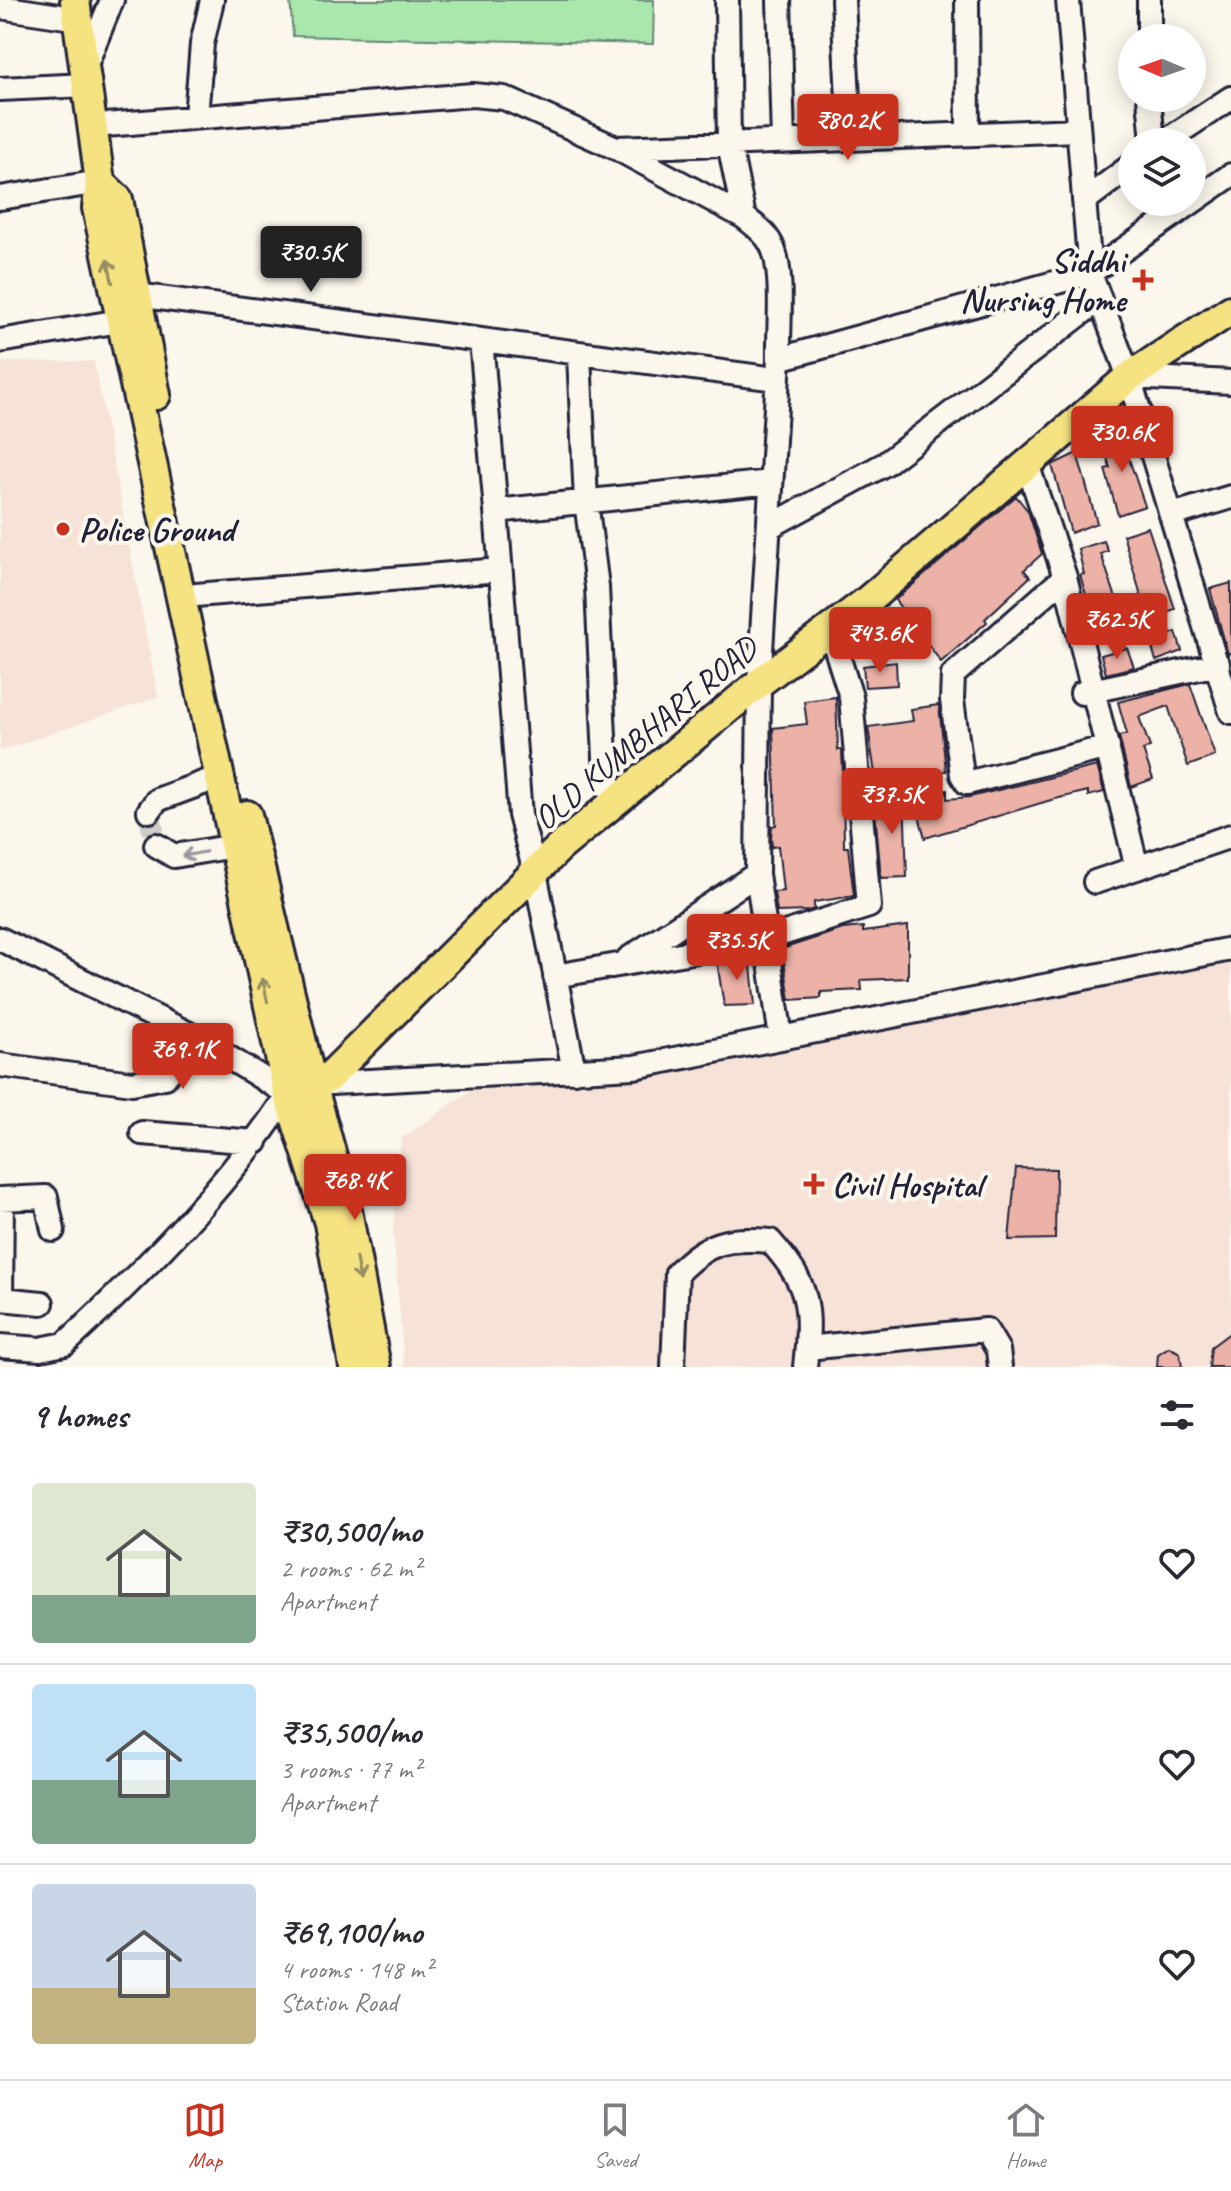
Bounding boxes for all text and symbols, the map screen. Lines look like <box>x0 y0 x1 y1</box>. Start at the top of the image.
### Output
north arrow <box>1118 24 1206 112</box>
map controls <box>1118 24 1206 216</box>
pin: ₹80.2K <box>783 94 913 162</box>
text: ₹80.2K <box>815 103 881 136</box>
button: layers <box>1118 128 1206 216</box>
pin: ₹30.5K <box>246 226 376 294</box>
text: ₹30.5K <box>279 235 343 268</box>
place label: Siddhi Nursing Home <box>960 239 1129 321</box>
one-way arrow <box>102 258 117 284</box>
marker: Siddhi Nursing Home <box>1132 269 1154 291</box>
pin: ₹30.6K <box>1057 406 1187 474</box>
text: ₹30.6K <box>1089 415 1155 448</box>
place label: Police Ground <box>79 508 240 551</box>
marker: Police Ground <box>54 520 72 538</box>
pin: ₹62.5K <box>1052 593 1182 661</box>
text: ₹62.5K <box>1084 602 1150 635</box>
pin: ₹43.6K <box>815 607 945 675</box>
text: ₹43.6K <box>847 616 913 649</box>
street label: OLD KUMBHARI ROAD <box>524 625 768 839</box>
pin: ₹37.5K <box>827 768 957 836</box>
text: ₹37.5K <box>860 777 924 810</box>
one-way arrow <box>181 847 207 862</box>
pin: ₹35.5K <box>672 914 802 982</box>
text: ₹35.5K <box>705 923 769 956</box>
one-way arrow <box>257 978 272 1003</box>
pin: ₹69.1K <box>118 1023 248 1091</box>
text: ₹69.1K <box>150 1032 216 1065</box>
pin: ₹68.4K <box>290 1154 420 1222</box>
text: ₹68.4K <box>322 1163 388 1196</box>
place label: Civil Hospital <box>832 1163 988 1206</box>
marker: Civil Hospital <box>803 1173 825 1195</box>
one-way arrow <box>352 1255 367 1281</box>
icon: filters <box>1155 1393 1199 1437</box>
text: 9 homes <box>32 1394 128 1437</box>
text: ₹30,500/mo <box>280 1509 422 1552</box>
icon: home <box>96 1515 192 1611</box>
icon: heart <box>1155 1541 1199 1585</box>
text: 2 rooms · 62 m² <box>280 1552 421 1585</box>
text: Apartment <box>280 1585 376 1618</box>
text: ₹35,500/mo <box>280 1710 421 1753</box>
icon: home <box>96 1716 192 1812</box>
icon: heart <box>1155 1742 1199 1786</box>
text: 3 rooms · 77 m² <box>280 1753 421 1786</box>
text: Apartment <box>280 1786 376 1819</box>
text: ₹69,100/mo <box>280 1910 422 1953</box>
icon: home <box>96 1916 192 2012</box>
icon: heart <box>1155 1942 1199 1986</box>
text: 4 rooms · 148 m² <box>280 1953 432 1986</box>
text: Station Road <box>280 1986 397 2019</box>
tab: Map <box>183 2098 227 2174</box>
tab: Saved <box>593 2098 637 2174</box>
tab: Home <box>1004 2098 1048 2174</box>

